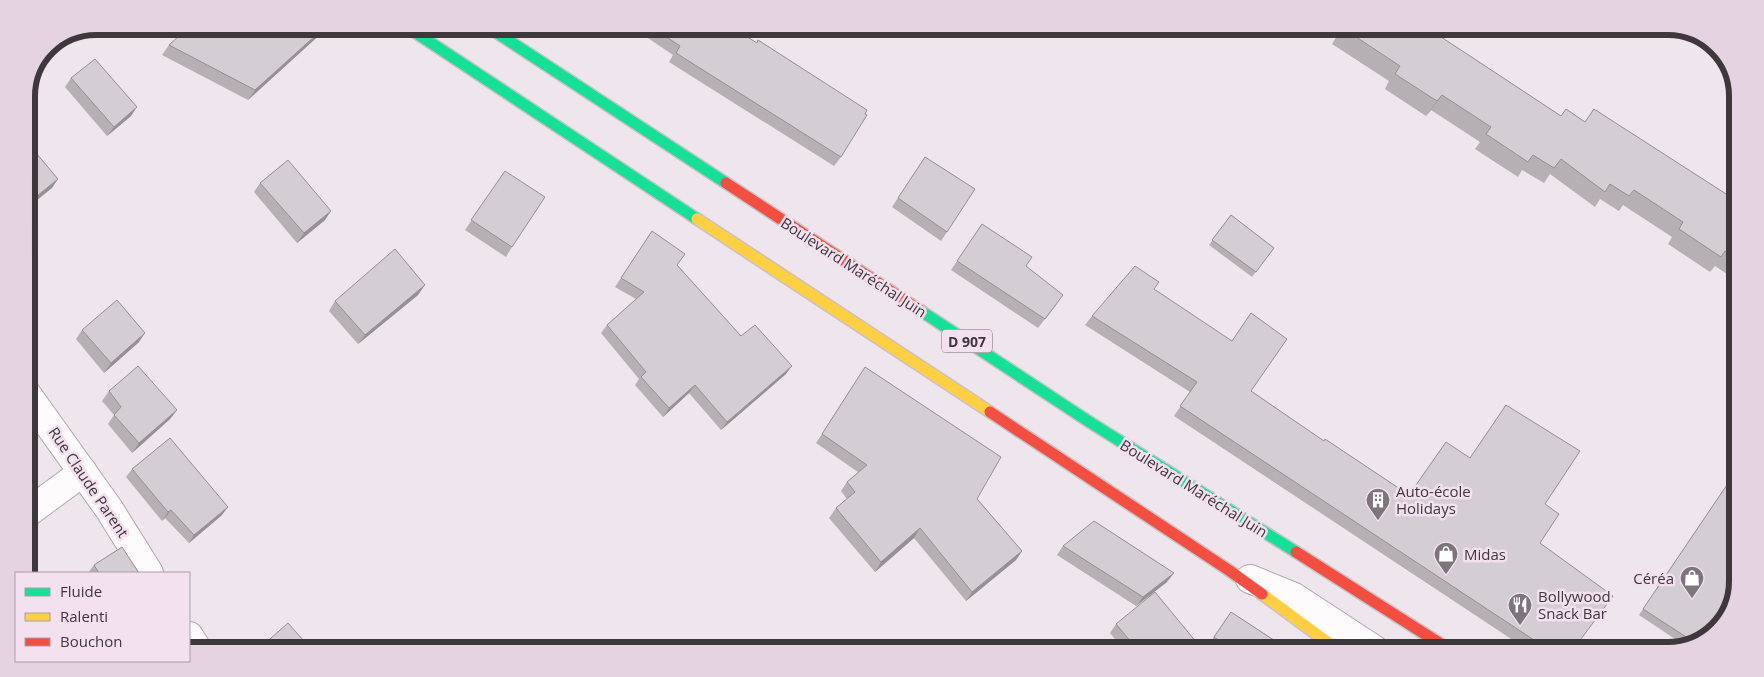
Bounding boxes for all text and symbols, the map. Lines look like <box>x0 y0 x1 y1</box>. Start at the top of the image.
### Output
street label: Boulevard Maréchal Juin <box>777 212 931 322</box>
road number: D 907 <box>942 330 992 352</box>
street label: Rue Claude Parent <box>45 423 133 541</box>
street label: Boulevard Maréchal Juin <box>1117 434 1271 542</box>
place label: Auto-école Holidays <box>1396 481 1471 518</box>
building icon: Auto-école Holidays <box>1365 487 1391 521</box>
shop icon: Midas <box>1433 541 1459 575</box>
place label: Midas <box>1464 544 1506 564</box>
shop icon: Céréa <box>1679 565 1705 599</box>
place label: Céréa <box>1633 568 1674 588</box>
legend <box>15 572 190 662</box>
text: Fluide <box>60 581 102 601</box>
place label: Bollywood Snack Bar <box>1538 586 1611 623</box>
restaurant icon: Bollywood Snack Bar <box>1507 592 1533 626</box>
text: Ralenti <box>60 606 108 626</box>
text: Bouchon <box>60 631 123 651</box>

